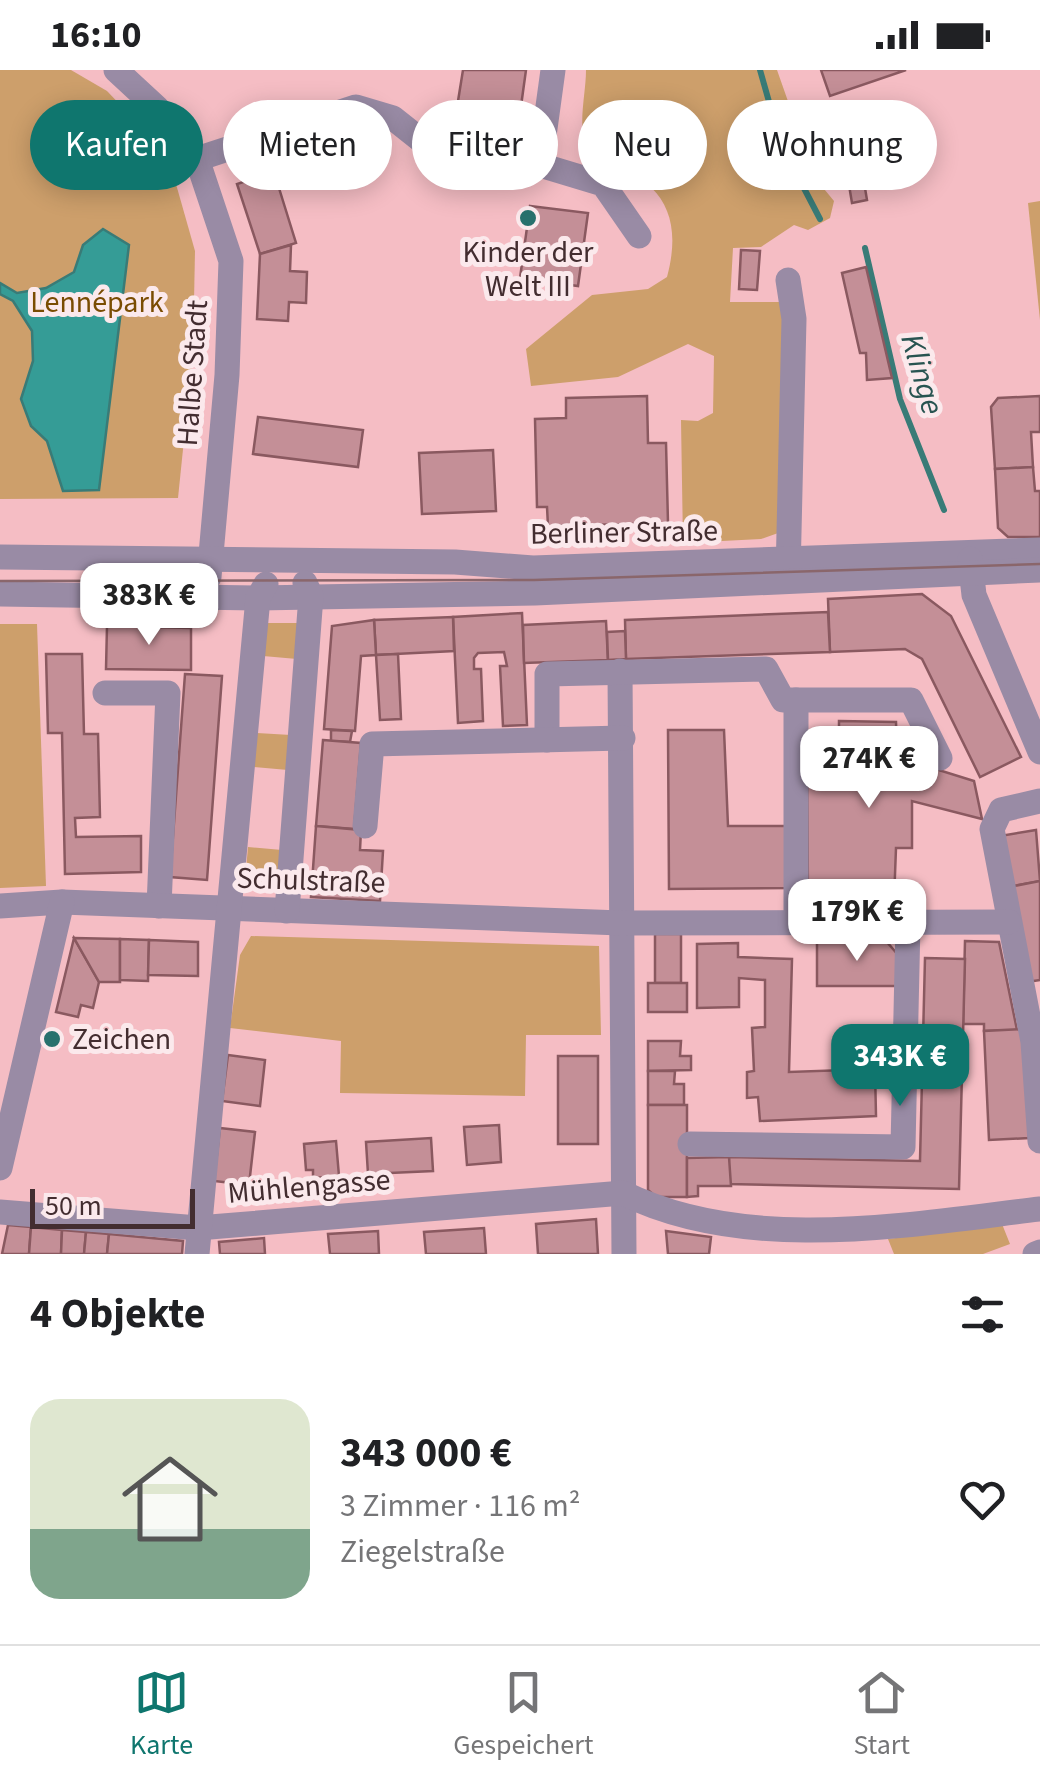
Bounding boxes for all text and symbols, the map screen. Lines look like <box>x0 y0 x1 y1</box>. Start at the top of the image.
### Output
text: 16:10 <box>50 8 142 62</box>
chip: Kaufen <box>30 100 203 190</box>
chip: Mieten <box>223 100 392 190</box>
chip: Filter <box>412 100 558 190</box>
chip: Neu <box>578 100 707 190</box>
chip: Wohnung <box>727 100 937 190</box>
marker: Kinder der Welt III <box>517 207 539 229</box>
place label: Kinder der Welt III <box>462 231 594 308</box>
park label: Lennépark <box>30 281 164 324</box>
street label: Halbe Stadt <box>166 298 219 448</box>
water label: Klinge <box>889 328 956 420</box>
street label: Berliner Straße <box>530 509 718 556</box>
pin: 383K € <box>68 563 230 648</box>
text: 383K € <box>102 572 196 618</box>
pin: 274K € <box>788 726 950 811</box>
text: 274K € <box>822 735 916 781</box>
street label: Schulstraße <box>236 856 386 905</box>
pin: 179K € <box>776 879 938 964</box>
text: 179K € <box>810 888 904 934</box>
place label: Zeichen <box>72 1018 171 1061</box>
pin: 343K € <box>819 1024 981 1109</box>
marker: Zeichen <box>41 1028 63 1050</box>
text: 343K € <box>853 1033 947 1079</box>
street label: Mühlengasse <box>226 1158 392 1215</box>
scale bar <box>30 1184 195 1228</box>
text: 50 m <box>45 1186 102 1226</box>
text: 4 Objekte <box>30 1284 205 1344</box>
icon: filters <box>955 1287 1010 1342</box>
text: 343 000 € <box>340 1423 512 1483</box>
icon: home <box>110 1439 230 1559</box>
icon: heart <box>955 1472 1010 1527</box>
text: 3 Zimmer · 116 m² <box>340 1483 581 1529</box>
text: Ziegelstraße <box>340 1529 505 1575</box>
tab: Karte <box>130 1665 193 1765</box>
tab: Gespeichert <box>453 1665 593 1765</box>
tab: Start <box>853 1665 910 1765</box>

